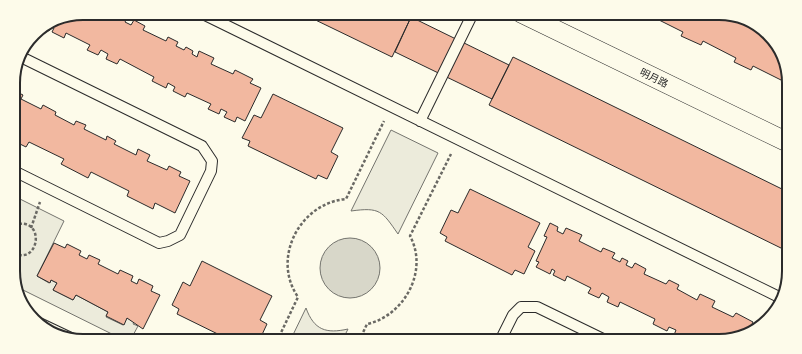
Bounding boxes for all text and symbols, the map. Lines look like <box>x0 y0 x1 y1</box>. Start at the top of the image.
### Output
street label: 明月路 <box>638 66 670 90</box>

